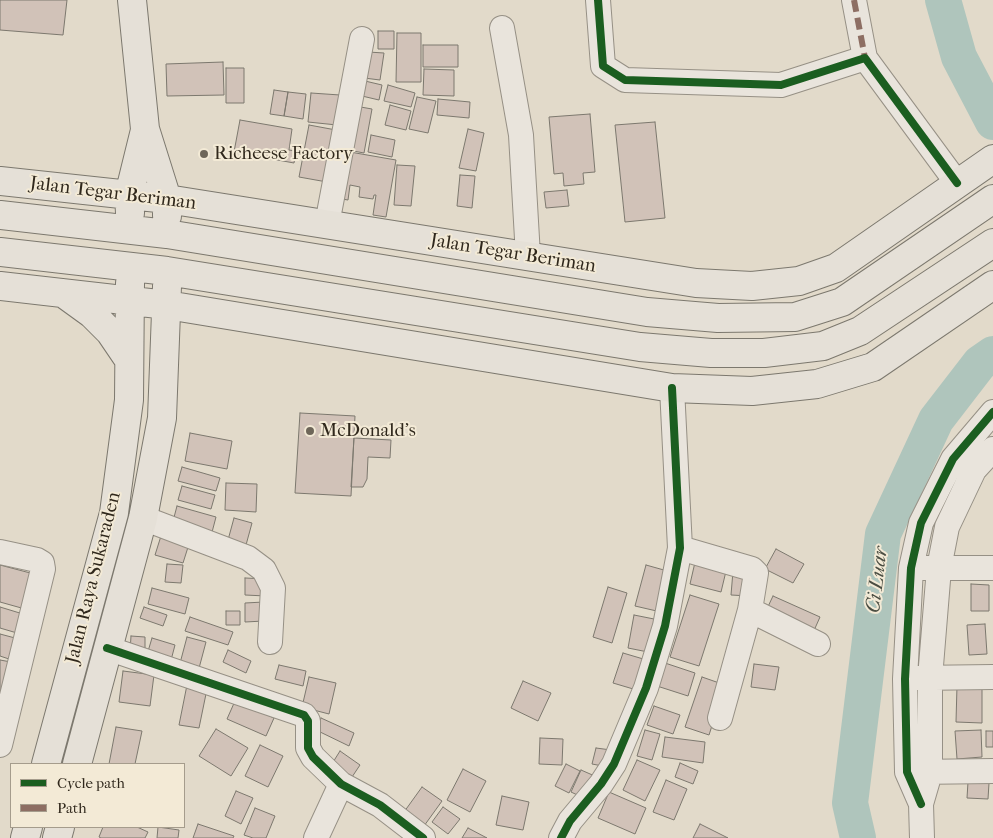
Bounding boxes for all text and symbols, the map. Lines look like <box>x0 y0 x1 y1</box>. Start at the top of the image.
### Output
place label: Richeese Factory <box>214 143 353 165</box>
marker: Richeese Factory <box>198 148 210 160</box>
street label: Jalan Tegar Beriman <box>29 172 197 216</box>
street label: Jalan Tegar Beriman <box>429 230 597 278</box>
place label: McDonald's <box>320 420 416 442</box>
marker: McDonald's <box>304 425 316 437</box>
street label: Jalan Raya Sukaraden <box>62 490 126 666</box>
water label: Ci Luar <box>862 546 894 614</box>
legend <box>10 763 185 828</box>
text: Cycle path <box>57 774 125 792</box>
text: Path <box>57 799 87 817</box>

